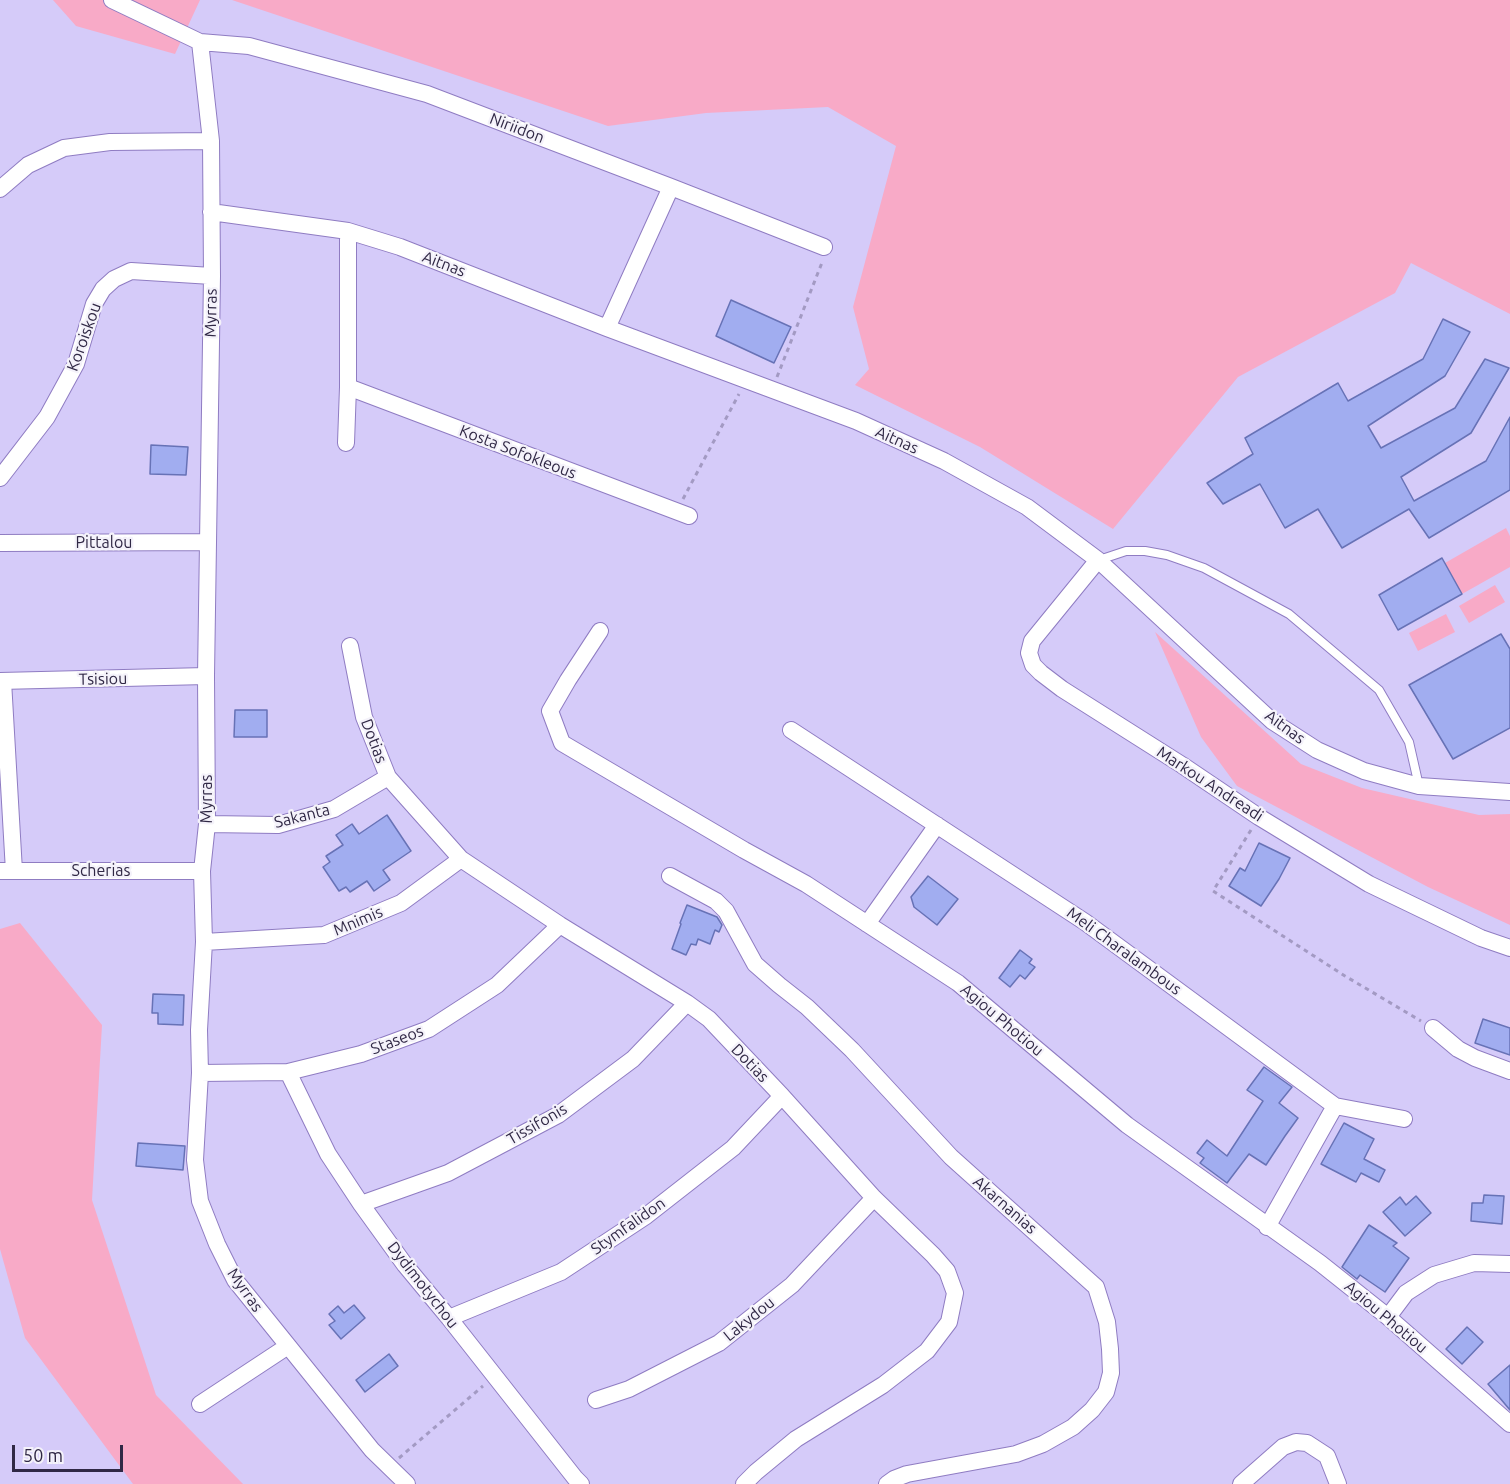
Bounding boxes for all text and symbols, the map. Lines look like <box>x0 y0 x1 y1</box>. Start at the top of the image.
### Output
street label: Niriidon <box>487 109 547 147</box>
street label: Aitnas <box>420 247 468 281</box>
street label: Myrras <box>201 288 221 338</box>
street label: Koroiskou <box>63 300 105 374</box>
street label: Kosta Sofokleous <box>457 421 579 483</box>
street label: Aitnas <box>873 422 921 458</box>
street label: Pittalou <box>76 533 132 553</box>
street label: Tsisiou <box>79 669 127 689</box>
street label: Aitnas <box>1261 706 1309 748</box>
street label: Dotias <box>357 716 391 766</box>
street label: Markou Andreadi <box>1153 742 1267 826</box>
street label: Myrras <box>197 775 217 823</box>
street label: Sakanta <box>272 800 332 832</box>
street label: Scherias <box>72 861 130 881</box>
street label: Mnimis <box>331 902 385 940</box>
street label: Meli Charalambous <box>1063 903 1185 999</box>
street label: Agiou Photiou <box>957 980 1047 1060</box>
street label: Staseos <box>368 1021 426 1059</box>
street label: Dotias <box>727 1040 773 1086</box>
street label: Tissifonis <box>503 1099 571 1149</box>
street label: Akarnanias <box>969 1172 1041 1238</box>
street label: Stymfalidon <box>587 1193 669 1259</box>
street label: Dydimotychou <box>383 1238 463 1332</box>
street label: Myrras <box>223 1264 267 1316</box>
street label: Agiou Photiou <box>1341 1277 1431 1357</box>
street label: Lakydou <box>720 1293 778 1345</box>
scale bar <box>15 1433 126 1471</box>
text: 50 m <box>23 1445 63 1465</box>

